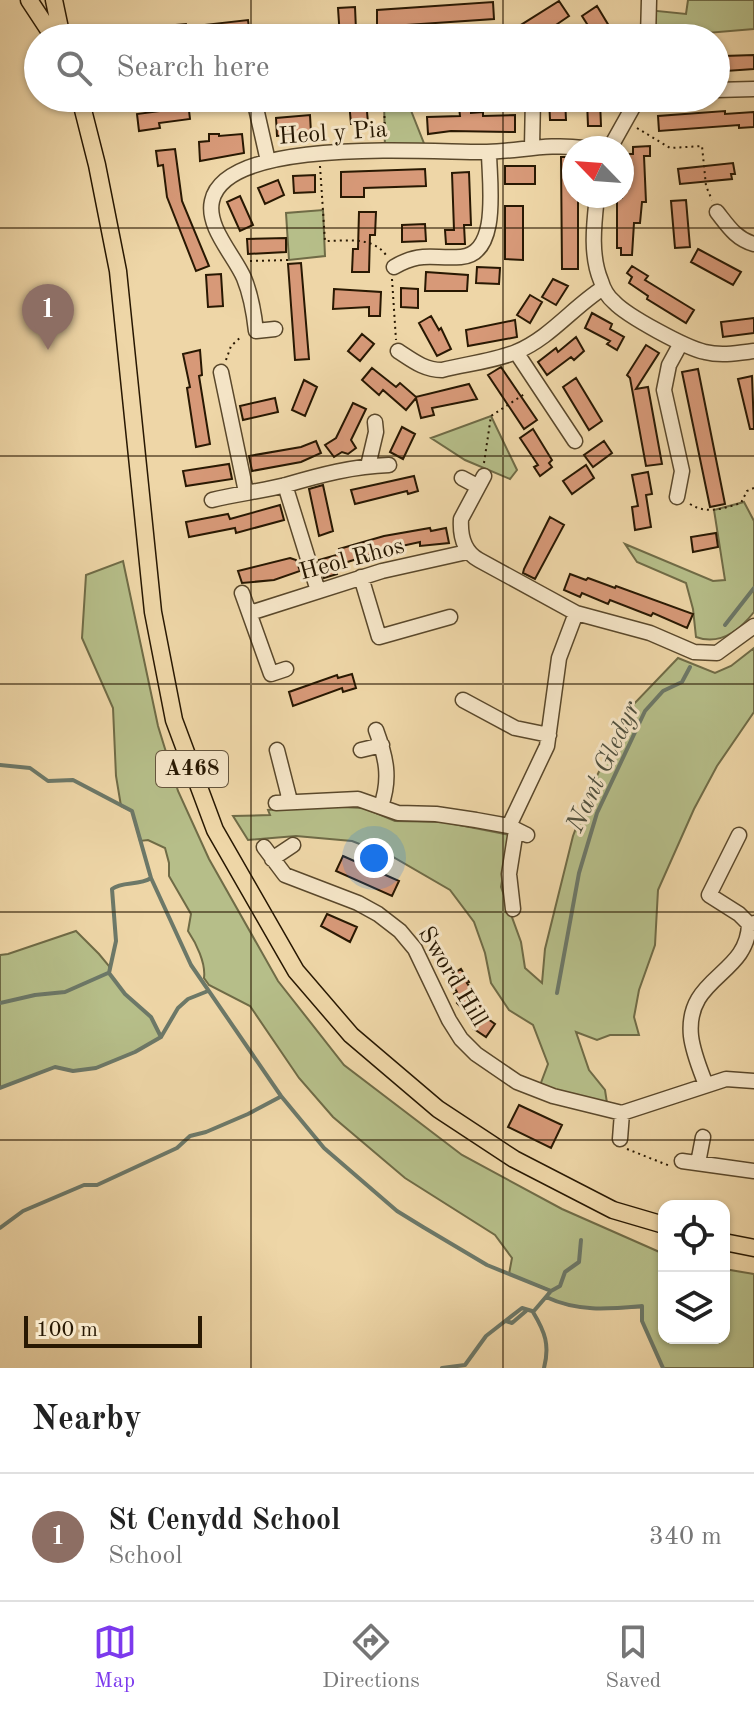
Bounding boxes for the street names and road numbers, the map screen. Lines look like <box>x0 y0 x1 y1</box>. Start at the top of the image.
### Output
street label: Heol y Pia <box>278 118 388 150</box>
street label: Heol Rhos <box>297 534 407 586</box>
road number: A468 <box>156 751 228 787</box>
street label: Sword Hill <box>413 923 491 1031</box>

